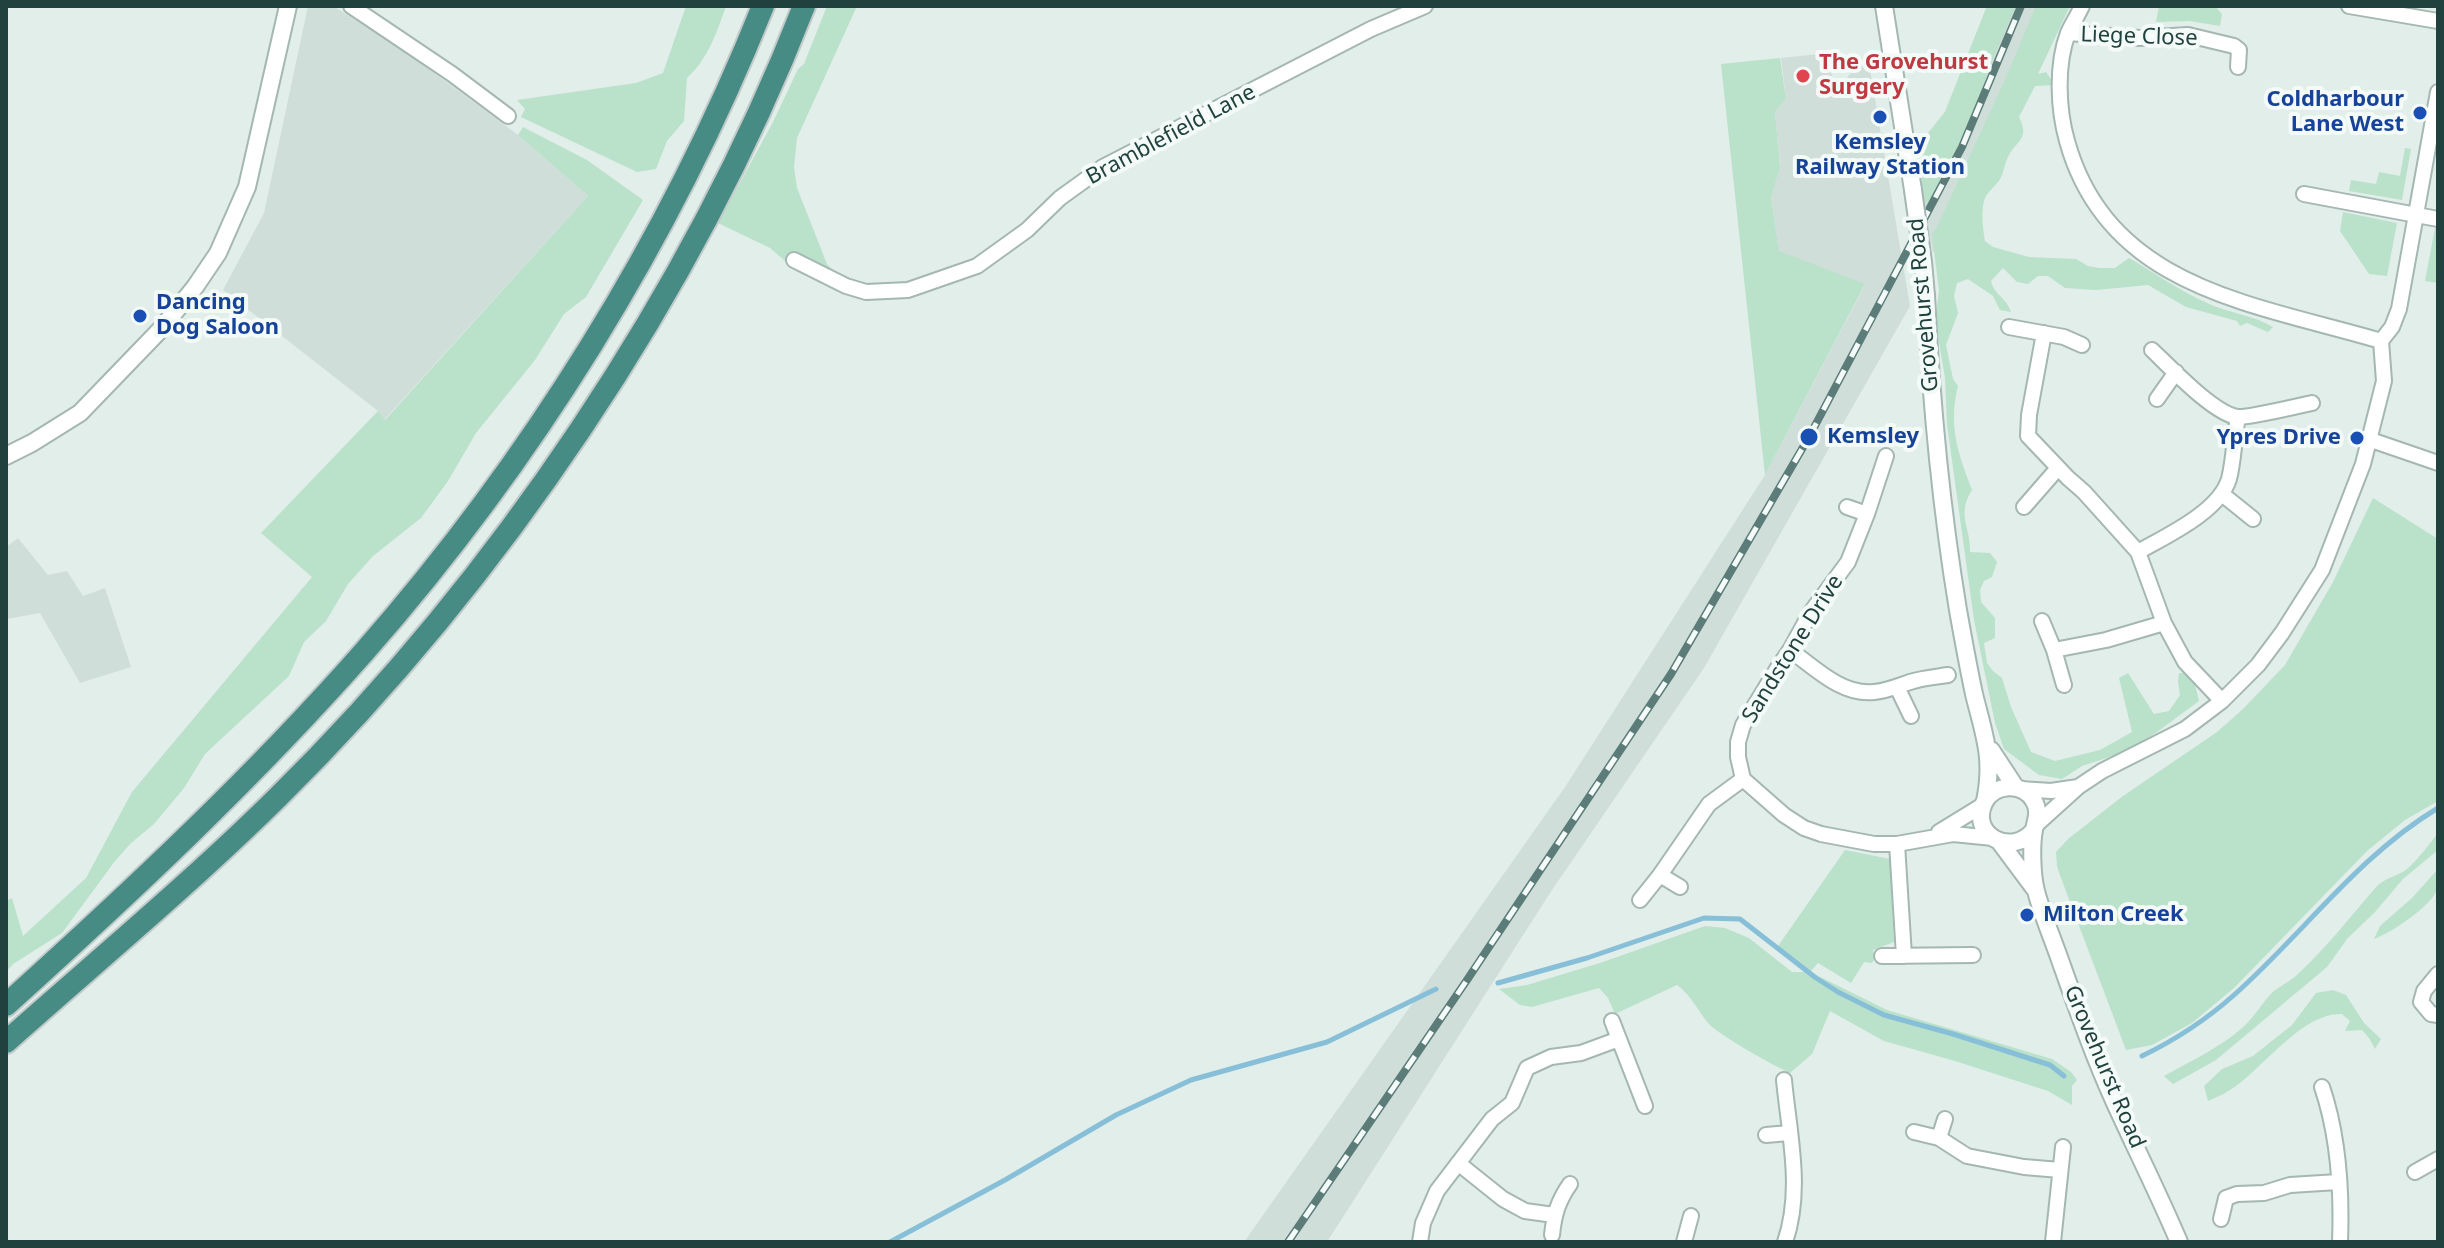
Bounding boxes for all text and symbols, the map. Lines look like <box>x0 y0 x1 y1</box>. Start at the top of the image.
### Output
street label: Liege Close <box>2080 22 2198 52</box>
place label: The Grovehurst Surgery <box>1819 50 1988 102</box>
marker: The Grovehurst Surgery <box>1794 67 1812 85</box>
street label: Bramblefield Lane <box>1082 79 1260 191</box>
place label: Coldharbour Lane West <box>2267 87 2404 138</box>
marker: Coldharbour Lane West <box>2411 104 2429 122</box>
marker: Kemsley Railway Station <box>1871 108 1889 126</box>
place label: Kemsley Railway Station <box>1795 130 1965 182</box>
street label: Grovehurst Road <box>1903 217 1945 393</box>
place label: Dancing Dog Saloon <box>156 290 279 342</box>
marker: Dancing Dog Saloon <box>131 307 149 325</box>
place label: Kemsley <box>1827 424 1919 450</box>
place label: Ypres Drive <box>2216 425 2341 451</box>
marker: Kemsley <box>1798 426 1820 448</box>
marker: Ypres Drive <box>2348 429 2366 447</box>
street label: Sandstone Drive <box>1737 570 1849 728</box>
place label: Milton Creek <box>2043 902 2184 928</box>
marker: Milton Creek <box>2018 906 2036 924</box>
street label: Grovehurst Road <box>2058 982 2150 1152</box>

